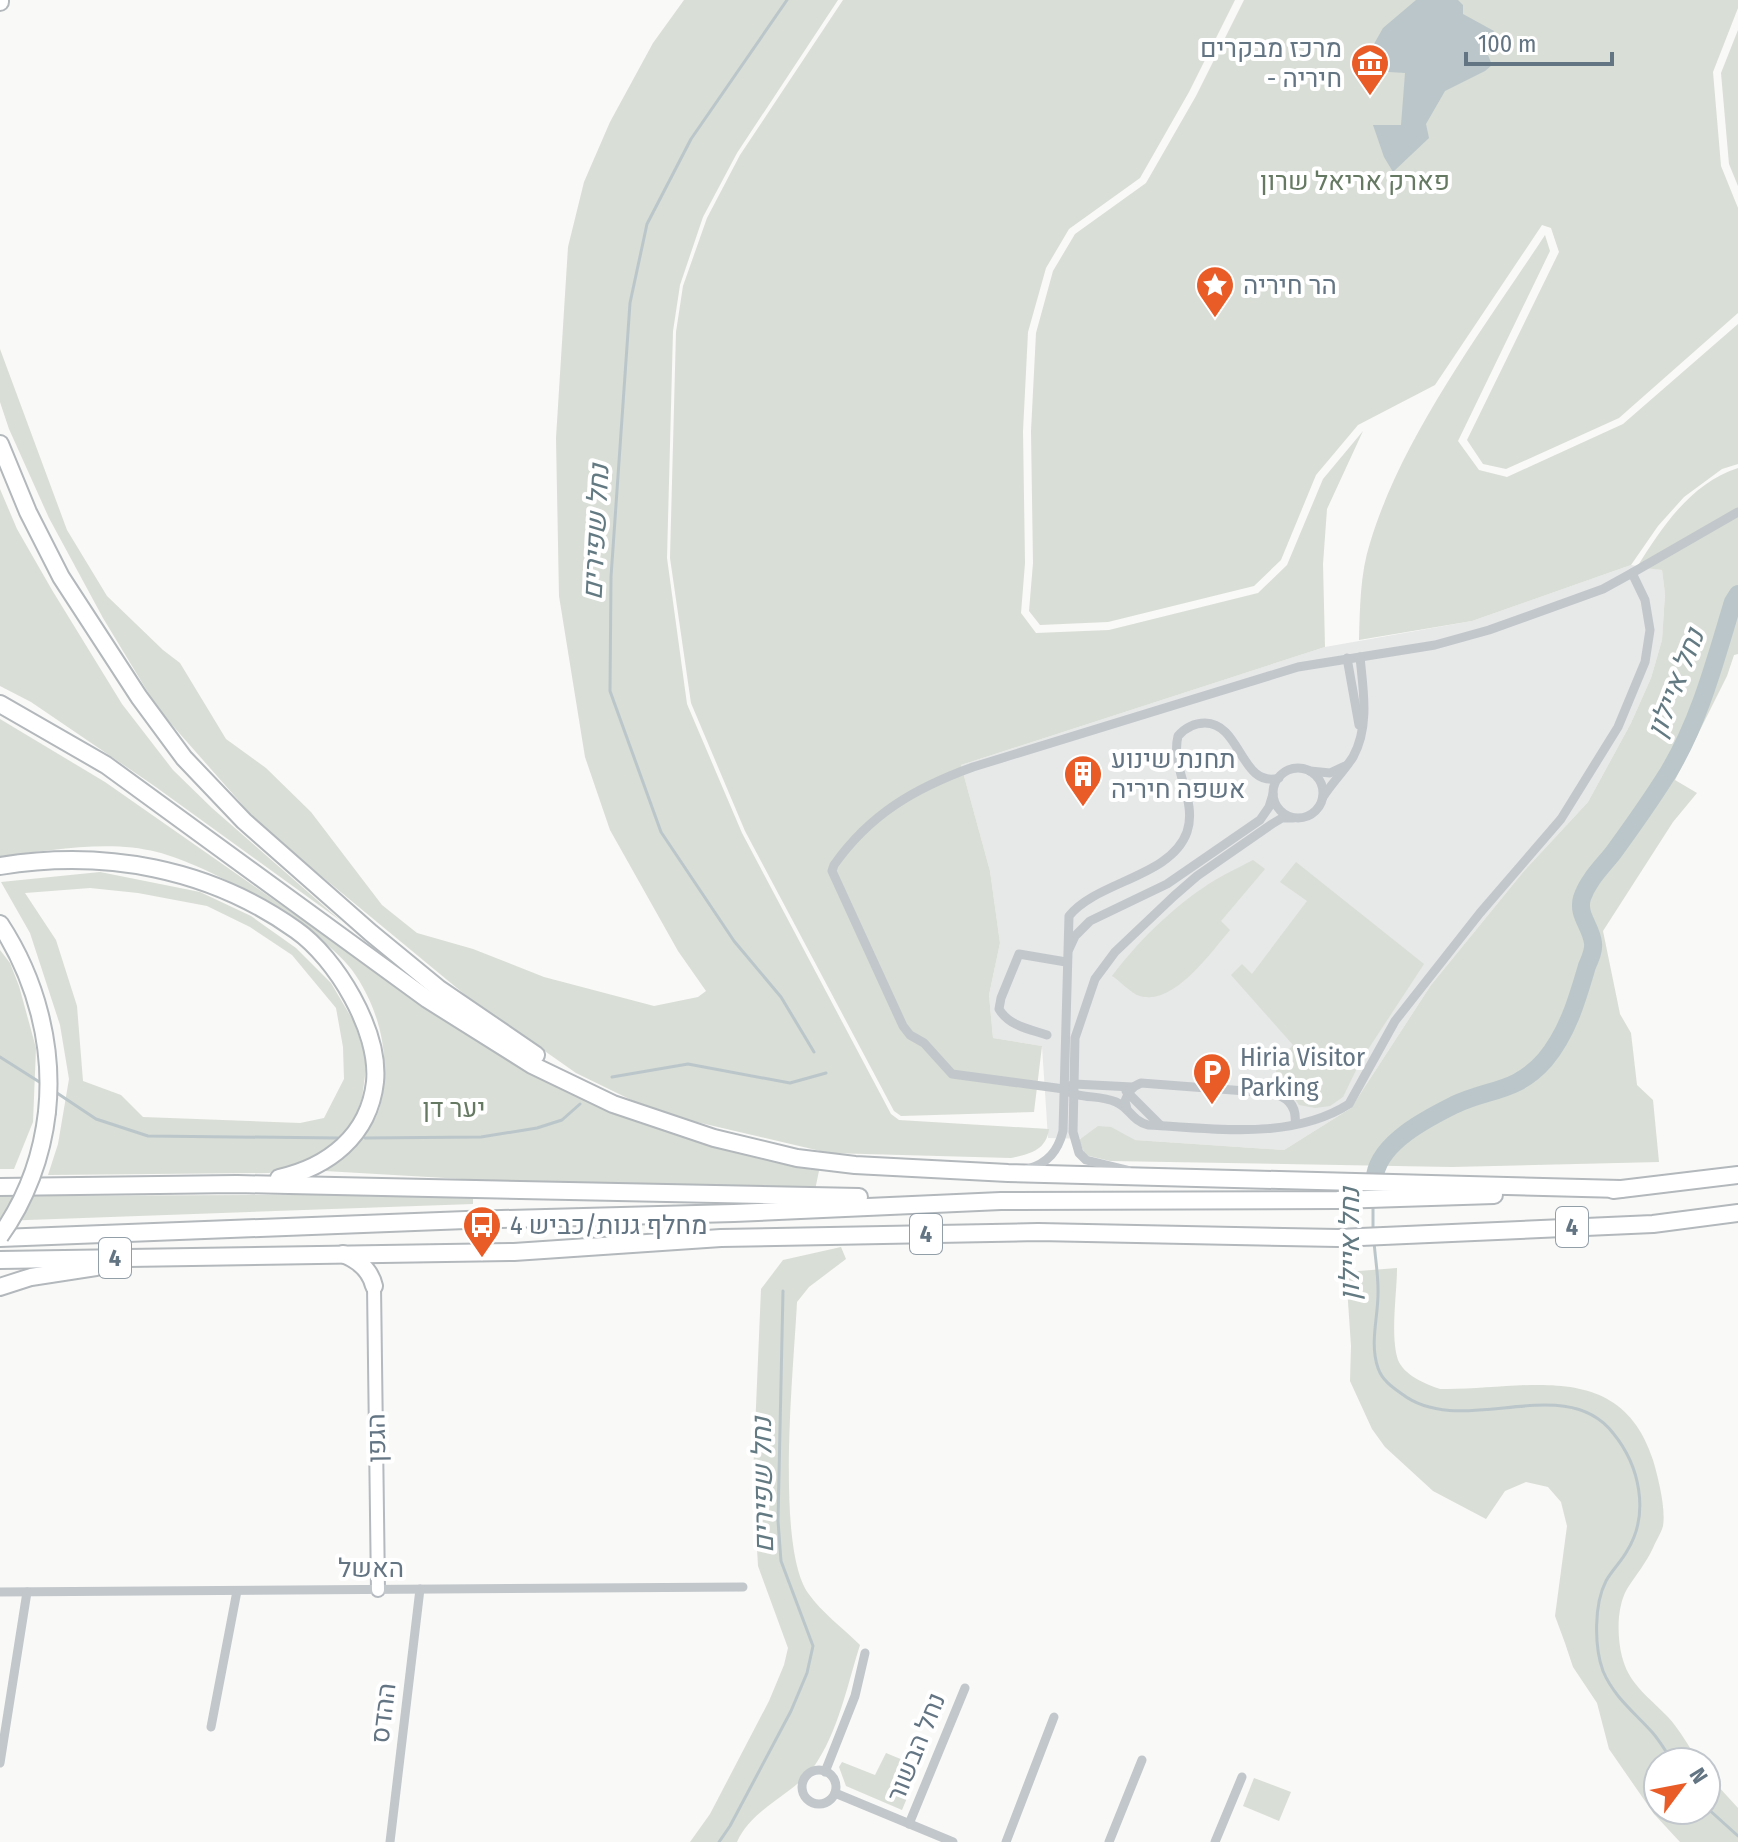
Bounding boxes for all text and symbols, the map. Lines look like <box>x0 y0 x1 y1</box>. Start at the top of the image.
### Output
scale bar <box>1466 16 1612 66</box>
text: 100 m <box>1478 30 1536 58</box>
place label: מרכז מבקרים - חיריה <box>1200 33 1342 94</box>
museum icon: מרכז מבקרים - חיריה <box>1349 42 1391 97</box>
park label: פארק אריאל שרון <box>1260 166 1450 197</box>
place icon: הר חיריה <box>1194 264 1236 319</box>
place label: הר חיריה <box>1243 270 1337 301</box>
water label: נחל שפירים <box>575 461 616 601</box>
water label: נחל איילון <box>1640 623 1712 742</box>
place label: תחנת שינוע אשפה חיריה <box>1111 744 1246 805</box>
building icon: תחנת שינוע אשפה חיריה <box>1062 753 1104 808</box>
place label: Hiria Visitor Parking <box>1240 1042 1365 1103</box>
parking icon: Hiria Visitor Parking <box>1191 1051 1233 1106</box>
park label: יער דן <box>423 1093 485 1124</box>
water label: נחל איילון <box>1333 1185 1366 1301</box>
bus stop icon: מחלף גנות/כביש 4 <box>461 1204 503 1259</box>
road number: 4 <box>1556 1207 1588 1247</box>
place label: מחלף גנות/כביש 4 <box>510 1210 708 1241</box>
road number: 4 <box>910 1214 942 1254</box>
road number: 4 <box>99 1238 131 1278</box>
street label: הגפן <box>361 1413 392 1463</box>
water label: נחל שפירים <box>745 1415 780 1553</box>
street label: האשל <box>338 1553 404 1584</box>
street label: ההדס <box>364 1681 403 1745</box>
street label: נחל הבשור <box>881 1688 952 1806</box>
north arrow <box>1642 1746 1722 1826</box>
text: N <box>1684 1763 1713 1788</box>

